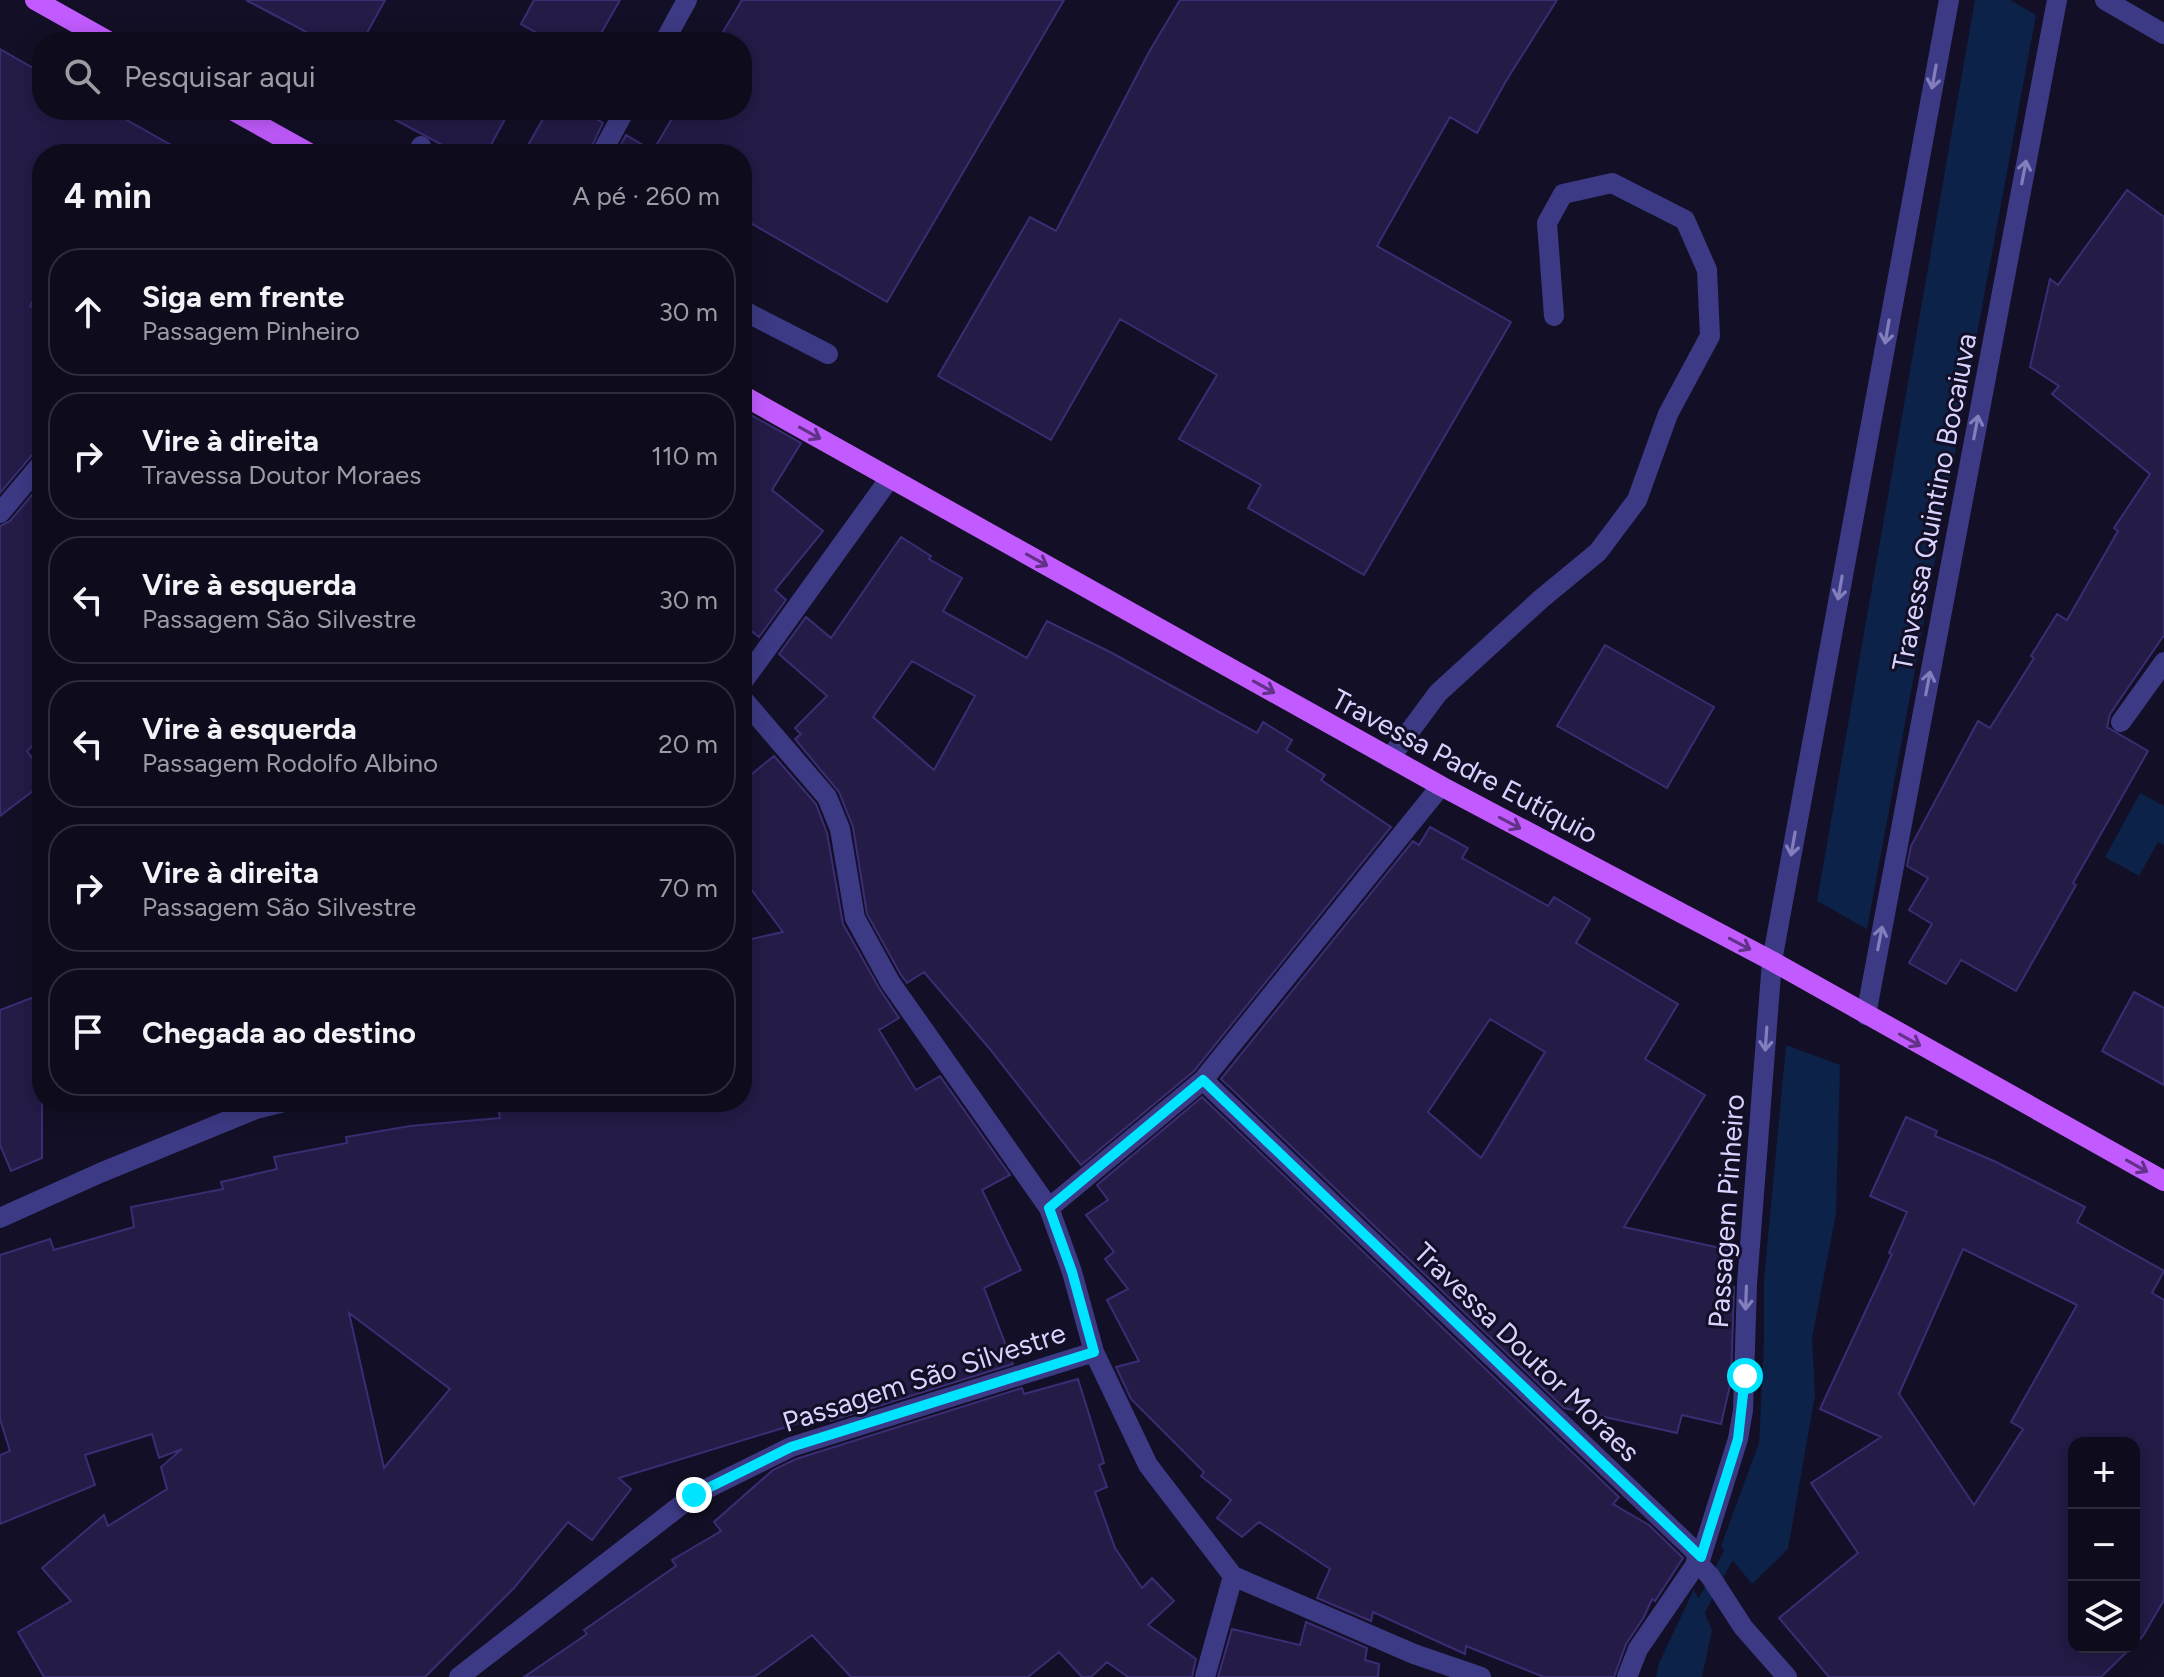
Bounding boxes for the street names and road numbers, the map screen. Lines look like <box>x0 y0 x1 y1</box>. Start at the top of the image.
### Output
street label: Travessa Quintino Bocaiuva <box>1885 330 1983 674</box>
street label: Travessa Padre Eutíquio <box>1326 681 1604 851</box>
street label: Passagem Pinheiro <box>1701 1093 1751 1329</box>
street label: Travessa Doutor Moraes <box>1407 1235 1647 1469</box>
street label: Passagem São Silvestre <box>778 1315 1070 1439</box>

